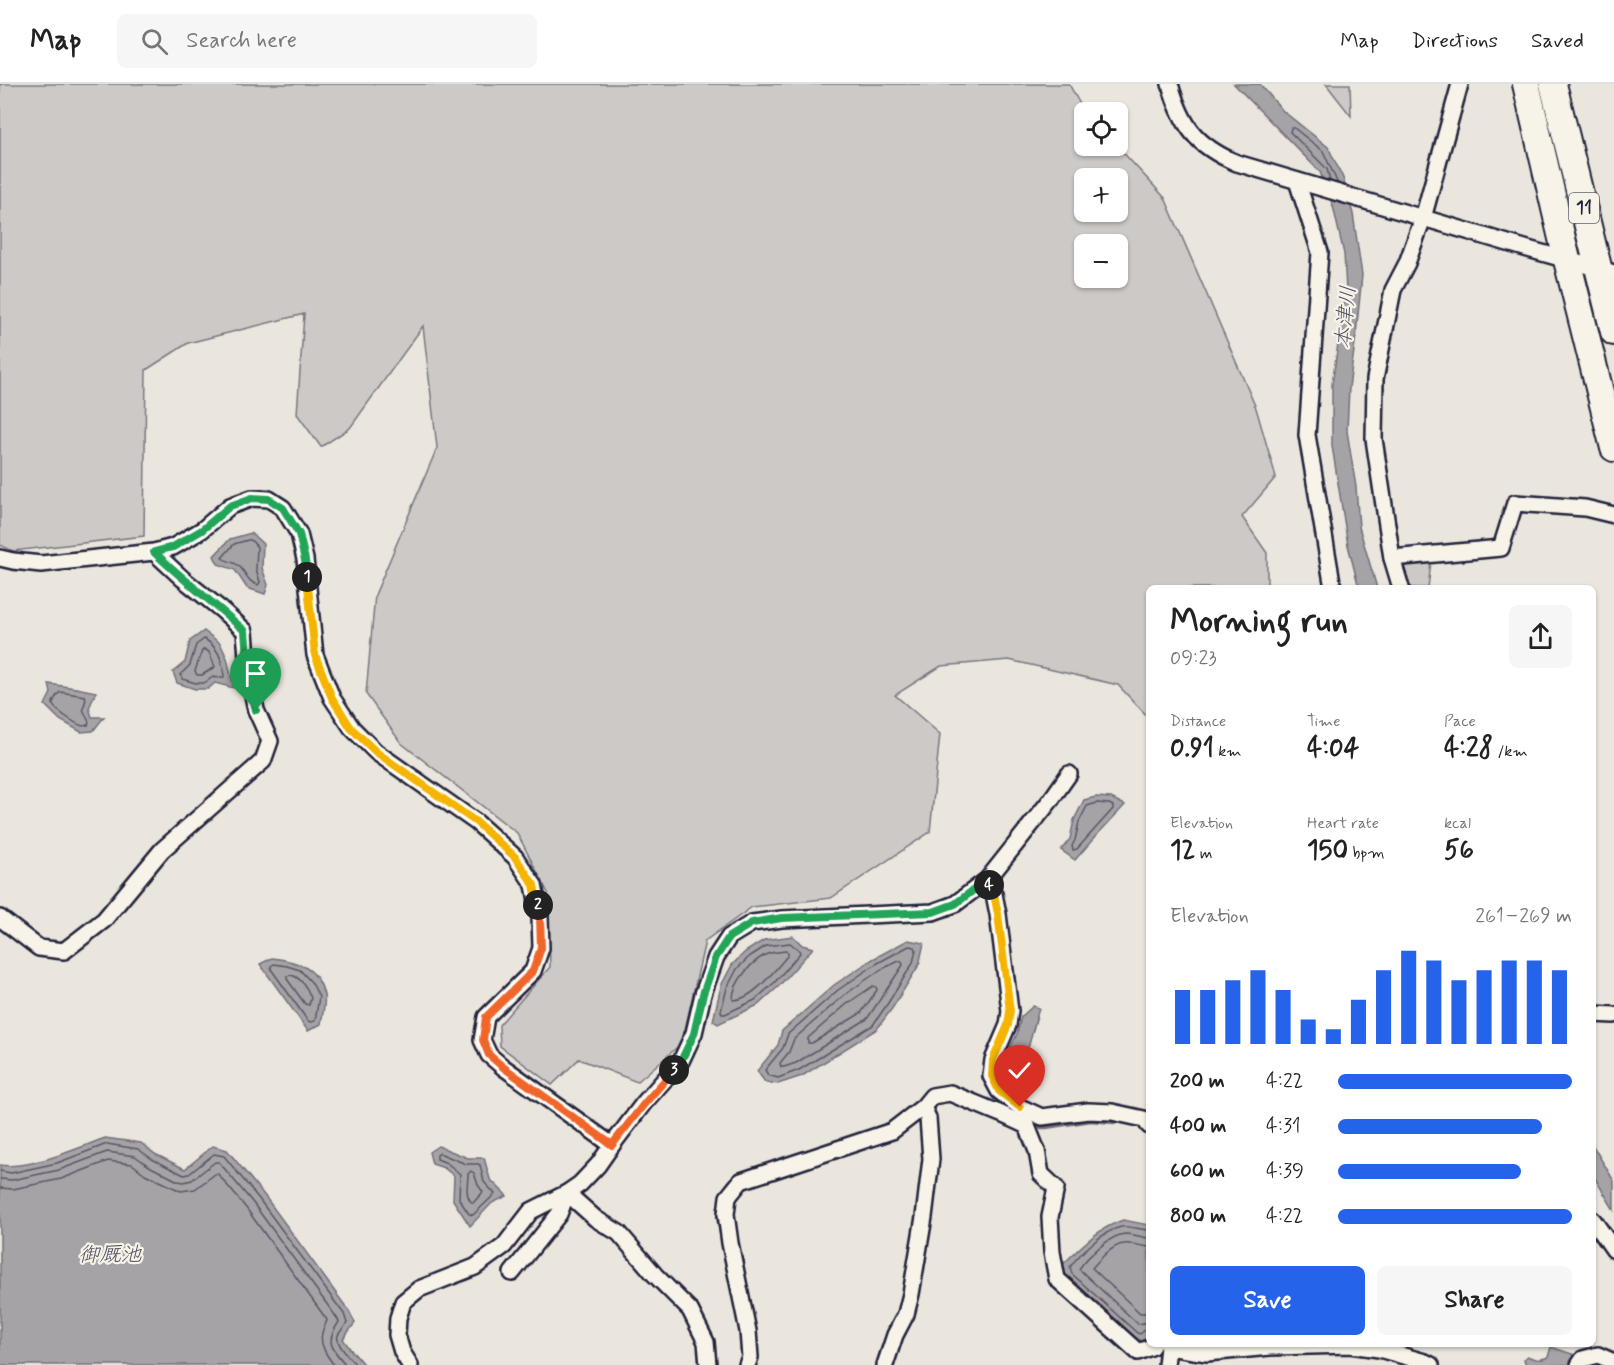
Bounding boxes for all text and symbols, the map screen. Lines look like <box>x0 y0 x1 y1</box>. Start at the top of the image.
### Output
search box <box>117 14 537 68</box>
text: Map <box>30 23 81 60</box>
icon: search <box>138 25 171 58</box>
text: Search here <box>186 27 297 55</box>
text: Map <box>1340 27 1379 55</box>
text: Directions <box>1412 27 1498 55</box>
text: Saved <box>1531 27 1584 55</box>
map controls <box>1074 102 1128 288</box>
button: locate <box>1074 102 1128 156</box>
button: + <box>1074 168 1128 222</box>
road number: 11 <box>1569 193 1599 223</box>
button: − <box>1074 234 1128 288</box>
water label: 本津川 <box>1329 284 1363 350</box>
pin: 1 <box>292 562 322 592</box>
text: 1 <box>303 566 311 587</box>
text: Morning run <box>1170 600 1348 644</box>
button: share <box>1509 605 1572 668</box>
text: 09:23 <box>1170 645 1217 672</box>
pin <box>230 648 281 710</box>
icon: arrive <box>239 657 272 690</box>
text: Distance <box>1170 711 1226 732</box>
text: Time <box>1307 711 1341 732</box>
text: Pace <box>1444 711 1476 732</box>
text: 0.91 <box>1170 732 1214 766</box>
text: 4:04 <box>1307 732 1359 766</box>
text: 4:28 <box>1444 732 1493 766</box>
text: km <box>1214 741 1242 762</box>
text: /km <box>1493 741 1528 762</box>
text: Elevation <box>1170 813 1233 834</box>
text: Heart rate <box>1307 813 1379 834</box>
text: kcal <box>1444 813 1471 834</box>
text: 12 <box>1170 834 1195 868</box>
text: 150 <box>1307 834 1348 868</box>
text: 56 <box>1444 834 1474 868</box>
text: m <box>1195 843 1212 864</box>
text: bpm <box>1348 843 1385 864</box>
pin: 4 <box>974 870 1004 900</box>
text: 4 <box>984 874 994 895</box>
pin: 2 <box>523 890 553 920</box>
text: 2 <box>534 894 542 915</box>
text: Elevation <box>1170 903 1249 930</box>
text: 261–269 m <box>1475 903 1572 930</box>
pin <box>994 1045 1045 1107</box>
icon: check <box>1003 1054 1036 1087</box>
pin: 3 <box>659 1055 689 1085</box>
text: 3 <box>670 1059 678 1080</box>
text: 200 m <box>1170 1068 1225 1095</box>
text: 4:22 <box>1266 1068 1303 1095</box>
text: 400 m <box>1170 1113 1226 1140</box>
text: 4:31 <box>1266 1113 1301 1140</box>
text: 600 m <box>1170 1158 1225 1185</box>
text: 4:39 <box>1266 1158 1304 1185</box>
text: 800 m <box>1170 1203 1226 1230</box>
text: 4:22 <box>1266 1203 1303 1230</box>
water label: 御厩池 <box>79 1241 142 1269</box>
button: Save <box>1170 1266 1365 1335</box>
button: Share <box>1377 1266 1572 1335</box>

